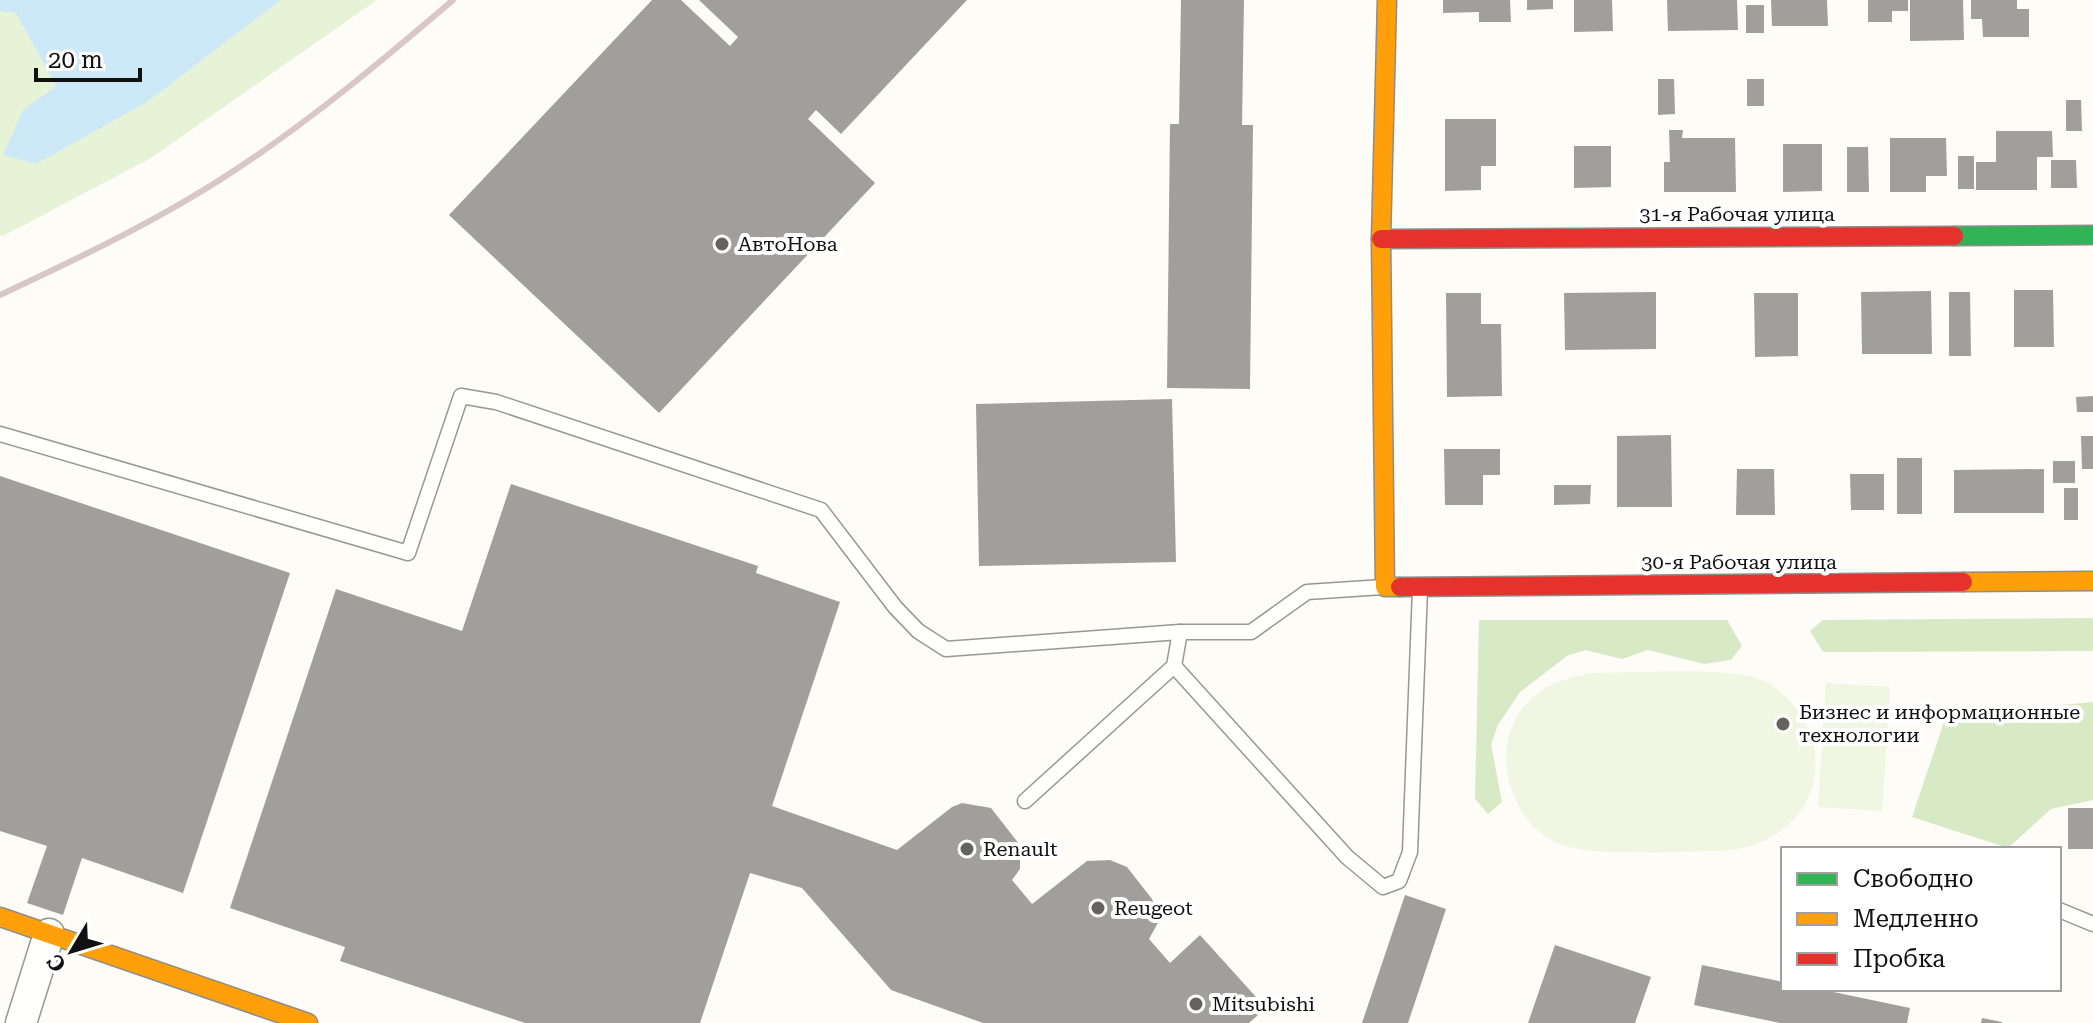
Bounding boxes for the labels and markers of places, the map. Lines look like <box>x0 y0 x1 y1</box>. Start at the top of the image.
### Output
place label: АвтоНова <box>738 232 838 256</box>
marker: АвтоНова <box>713 235 731 253</box>
place label: Бизнес и информационные технологии <box>1799 700 2080 747</box>
marker: Бизнес и информационные технологии <box>1774 715 1792 733</box>
place label: Renault <box>983 837 1058 861</box>
marker: Renault <box>958 840 976 858</box>
place label: Reugeot <box>1114 896 1193 920</box>
marker: Reugeot <box>1089 899 1107 917</box>
place label: Mitsubishi <box>1212 992 1315 1016</box>
marker: Mitsubishi <box>1187 995 1205 1013</box>

